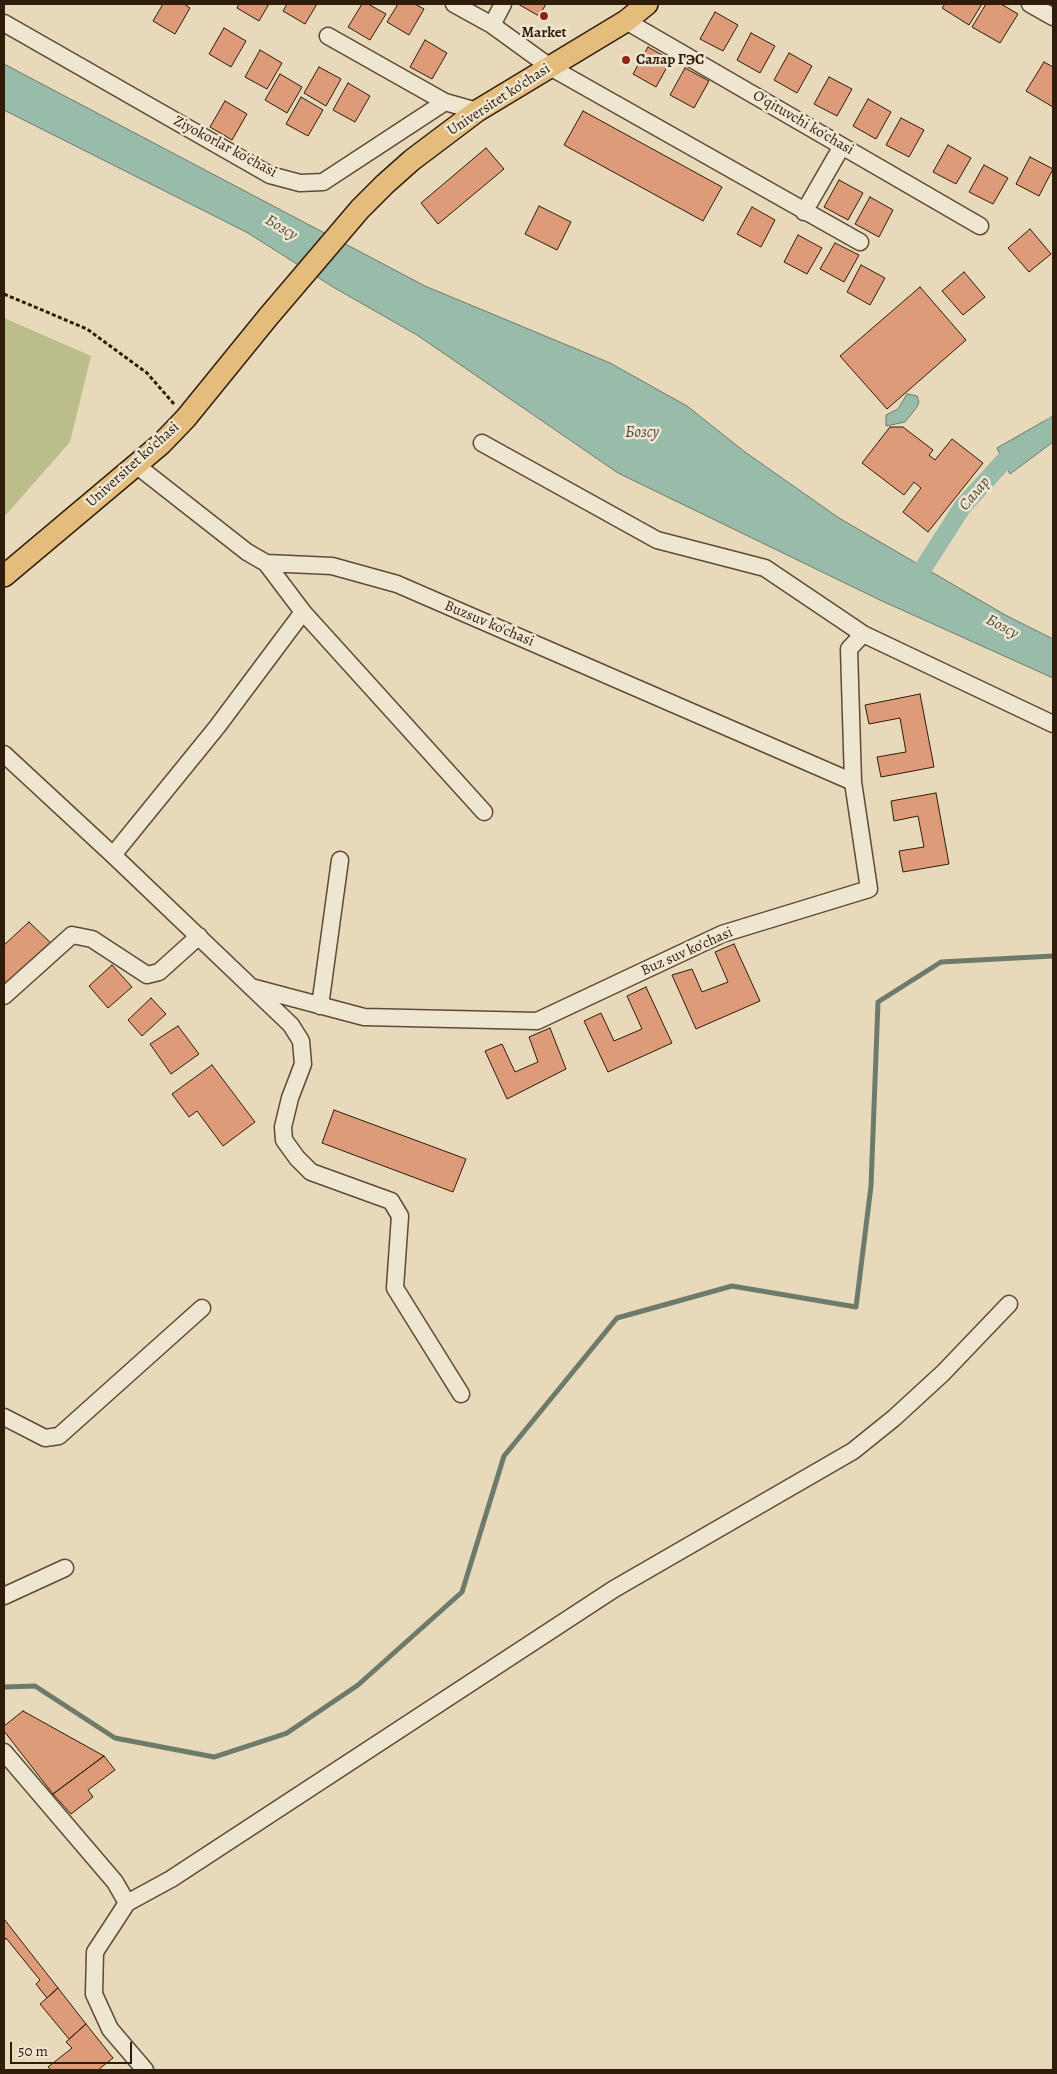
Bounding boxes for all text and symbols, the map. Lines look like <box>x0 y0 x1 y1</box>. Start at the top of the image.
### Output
marker: Market <box>538 10 550 22</box>
place label: Market <box>521 24 567 42</box>
place label: Салар ГЭС <box>636 51 704 69</box>
marker: Салар ГЭС <box>620 54 632 66</box>
street label: Universitet ko'chasi <box>444 60 554 140</box>
street label: O'qituvchi ko'chasi <box>749 87 857 159</box>
street label: Ziyokorlar ko'chasi <box>170 112 280 182</box>
water label: Бозсу <box>261 211 301 245</box>
street label: Universitet ko'chasi <box>83 418 183 512</box>
water label: Бозсу <box>625 423 659 443</box>
water label: Салар <box>955 473 995 515</box>
street label: Buzsuv ko'chasi <box>441 597 537 651</box>
water label: Бозсу <box>982 611 1022 643</box>
street label: Buz suv ko'chasi <box>638 924 736 980</box>
scale bar <box>12 2032 135 2064</box>
text: 50 m <box>18 2041 48 2061</box>

